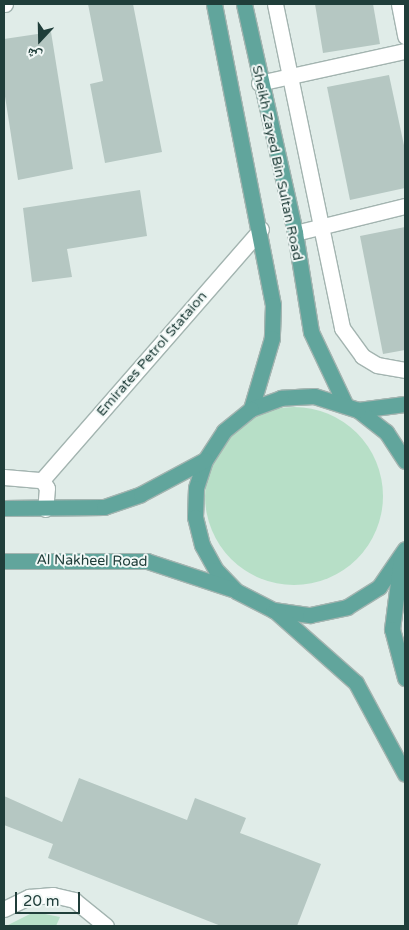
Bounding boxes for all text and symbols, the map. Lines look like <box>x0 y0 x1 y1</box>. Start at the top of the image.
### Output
north arrow <box>15 15 65 65</box>
text: ش <box>24 44 44 65</box>
street label: Sheikh Zayed Bin Sultan Road <box>248 64 306 262</box>
street label: Emirates Petrol Stataion <box>93 288 211 420</box>
street label: Al Nakheel Road <box>36 552 148 570</box>
scale bar <box>18 882 82 914</box>
text: 20 m <box>23 892 60 910</box>

